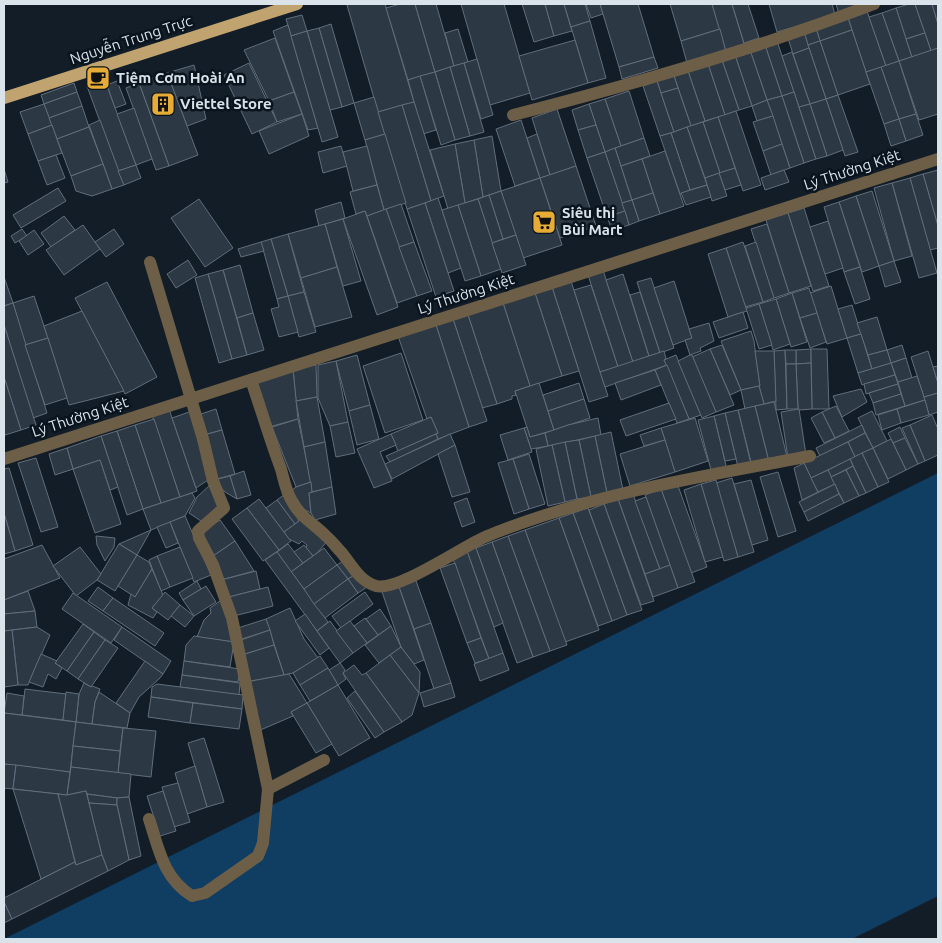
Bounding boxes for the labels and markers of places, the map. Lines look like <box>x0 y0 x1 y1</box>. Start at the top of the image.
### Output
cafe icon: Tiệm Cơm Hoài An <box>85 65 111 91</box>
place label: Tiệm Cơm Hoài An <box>116 69 245 86</box>
building icon: Viettel Store <box>150 91 176 117</box>
place label: Viettel Store <box>180 95 272 112</box>
place label: Siêu thị Bùi Mart <box>562 204 623 238</box>
supermarket icon: Siêu thị Bùi Mart <box>531 209 557 235</box>

